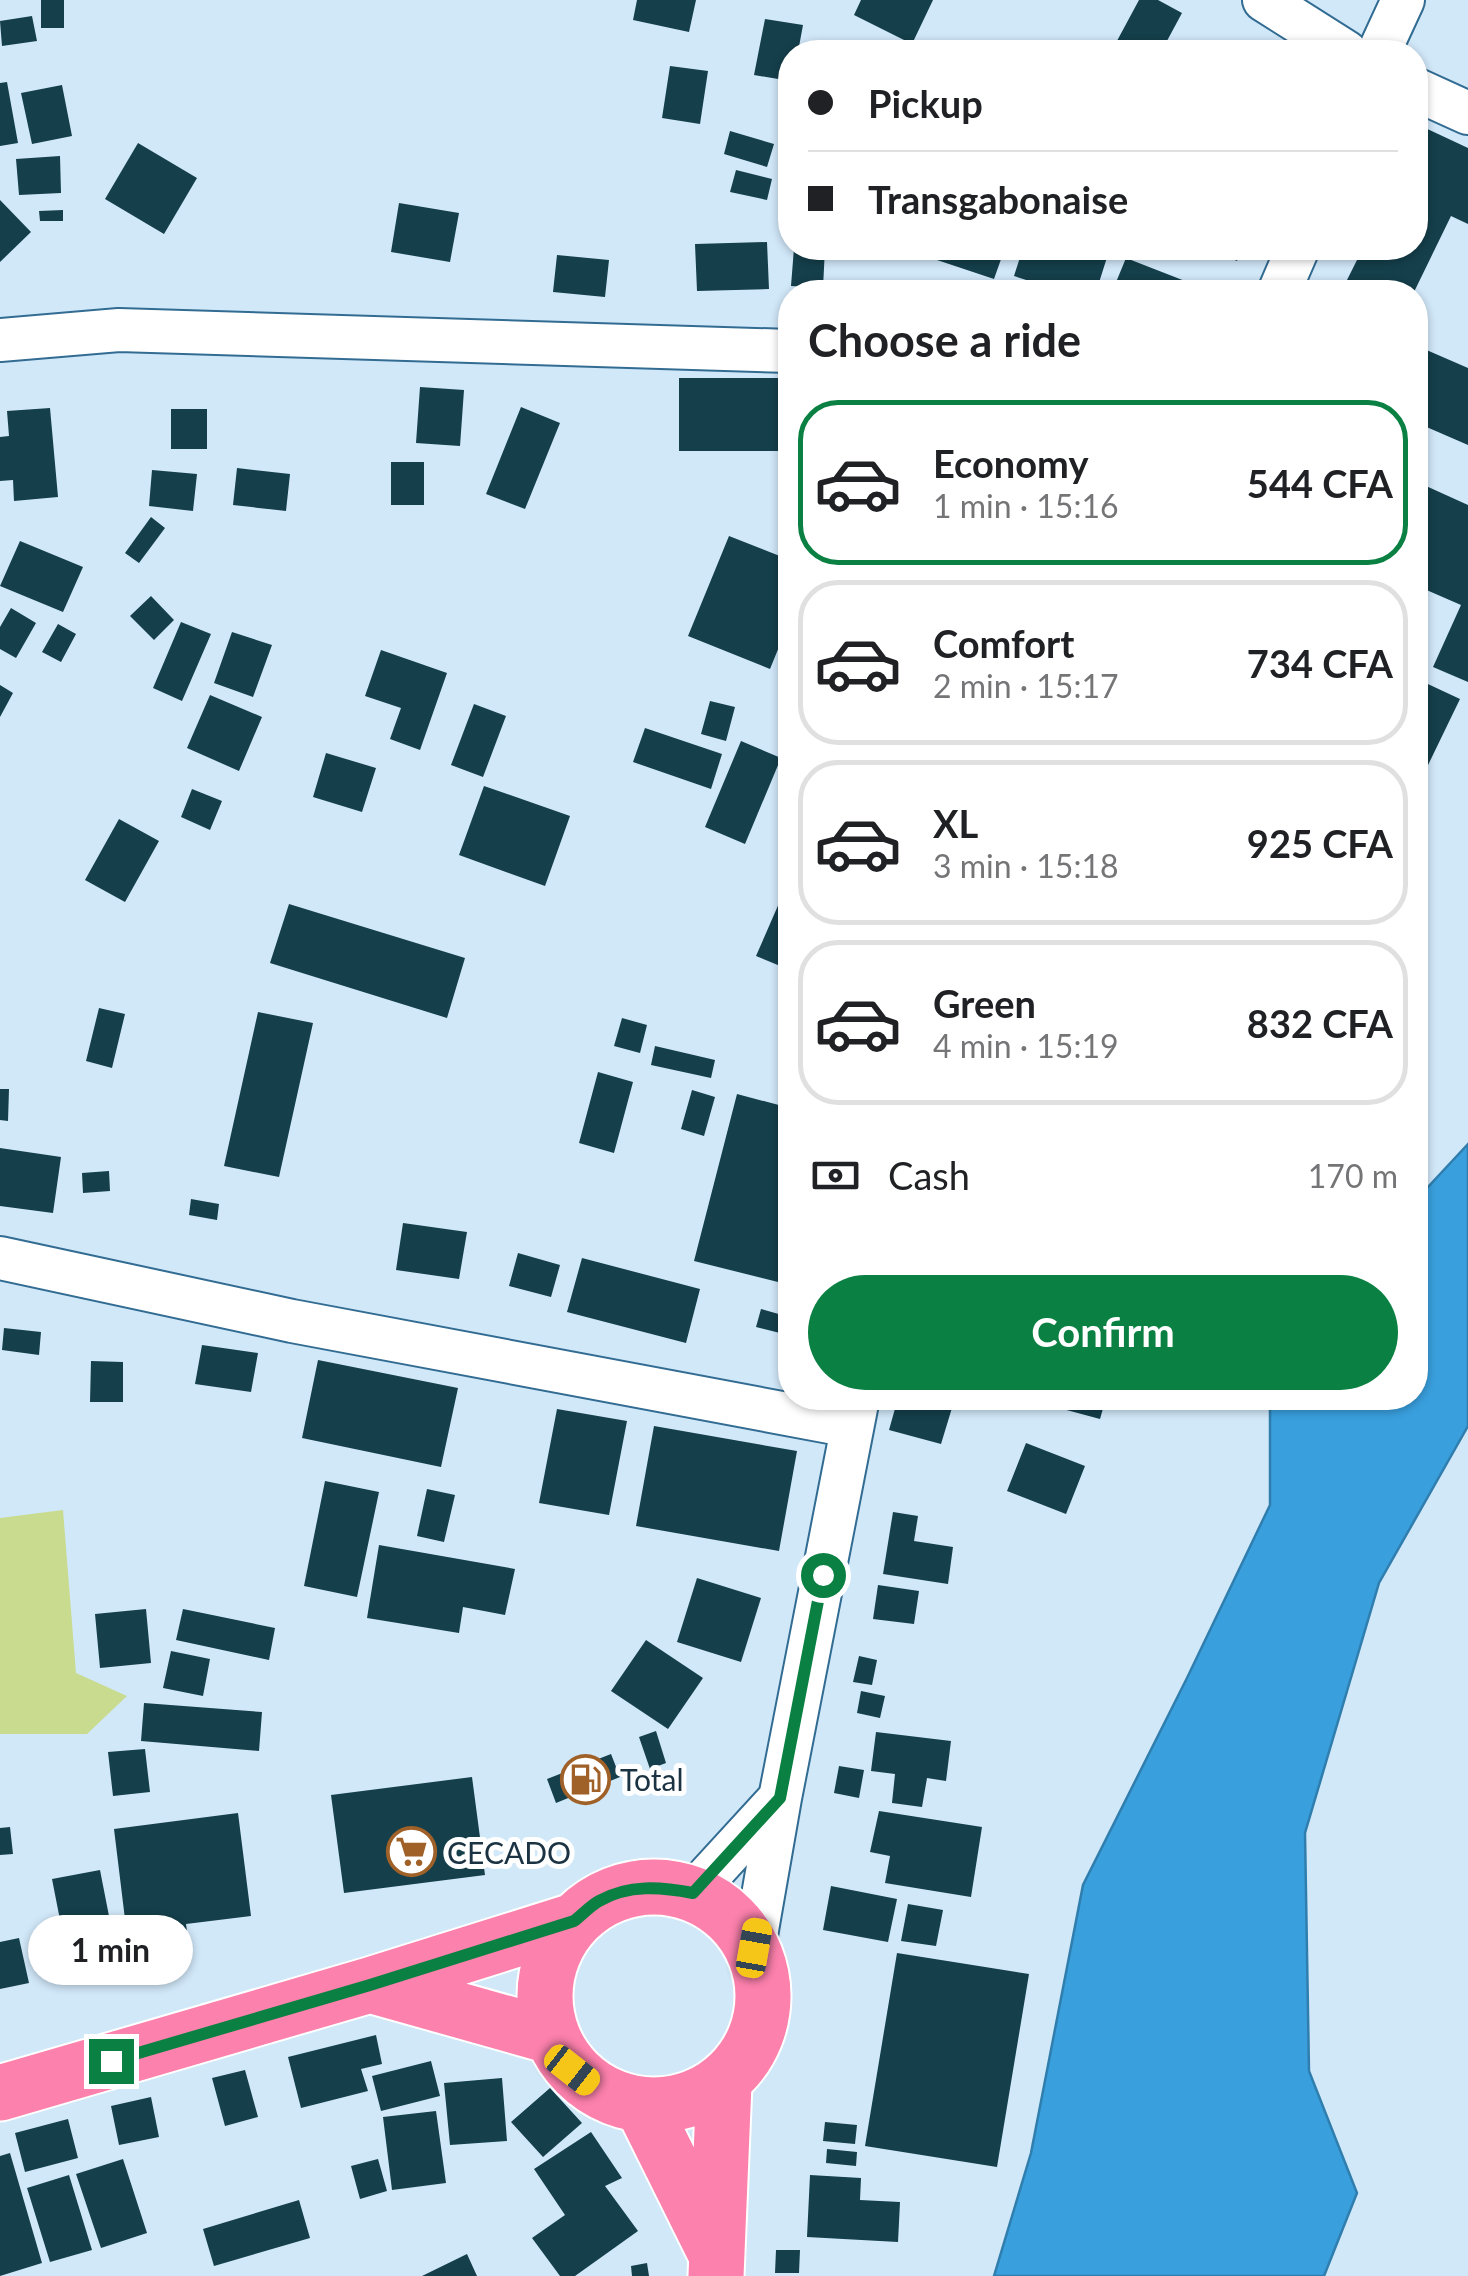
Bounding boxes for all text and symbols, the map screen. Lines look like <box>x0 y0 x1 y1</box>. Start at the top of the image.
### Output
text: Pickup <box>868 80 983 126</box>
text: Transgabonaise <box>868 176 1128 222</box>
text: Choose a ride <box>808 313 1081 367</box>
icon: car <box>813 438 903 528</box>
text: Economy <box>933 440 1088 486</box>
text: 544 CFA <box>1247 460 1393 506</box>
text: 1 min · 15:16 <box>933 486 1119 525</box>
icon: car <box>813 618 903 708</box>
text: Comfort <box>933 620 1074 666</box>
text: 734 CFA <box>1247 640 1393 686</box>
text: 2 min · 15:17 <box>933 666 1119 705</box>
icon: car <box>813 798 903 888</box>
text: XL <box>933 800 978 846</box>
text: 925 CFA <box>1247 820 1393 866</box>
text: 3 min · 15:18 <box>933 846 1119 885</box>
icon: car <box>813 978 903 1068</box>
text: Green <box>933 980 1036 1026</box>
text: 832 CFA <box>1247 1000 1393 1046</box>
text: 4 min · 15:19 <box>933 1026 1119 1065</box>
icon: cash <box>808 1148 863 1203</box>
text: Cash <box>888 1152 970 1198</box>
text: 170 m <box>1308 1156 1398 1195</box>
button: Confirm <box>808 1275 1398 1390</box>
route start <box>801 1553 846 1598</box>
fuel station icon: Total <box>559 1753 611 1805</box>
place label: Total <box>620 1761 684 1797</box>
supermarket icon: CECADO <box>386 1826 438 1878</box>
place label: CECADO <box>447 1834 571 1870</box>
callout: 1 min <box>28 1916 194 1986</box>
car <box>734 1916 774 1980</box>
text: 1 min <box>71 1930 150 1969</box>
route end <box>89 2039 134 2084</box>
car <box>539 2040 605 2100</box>

